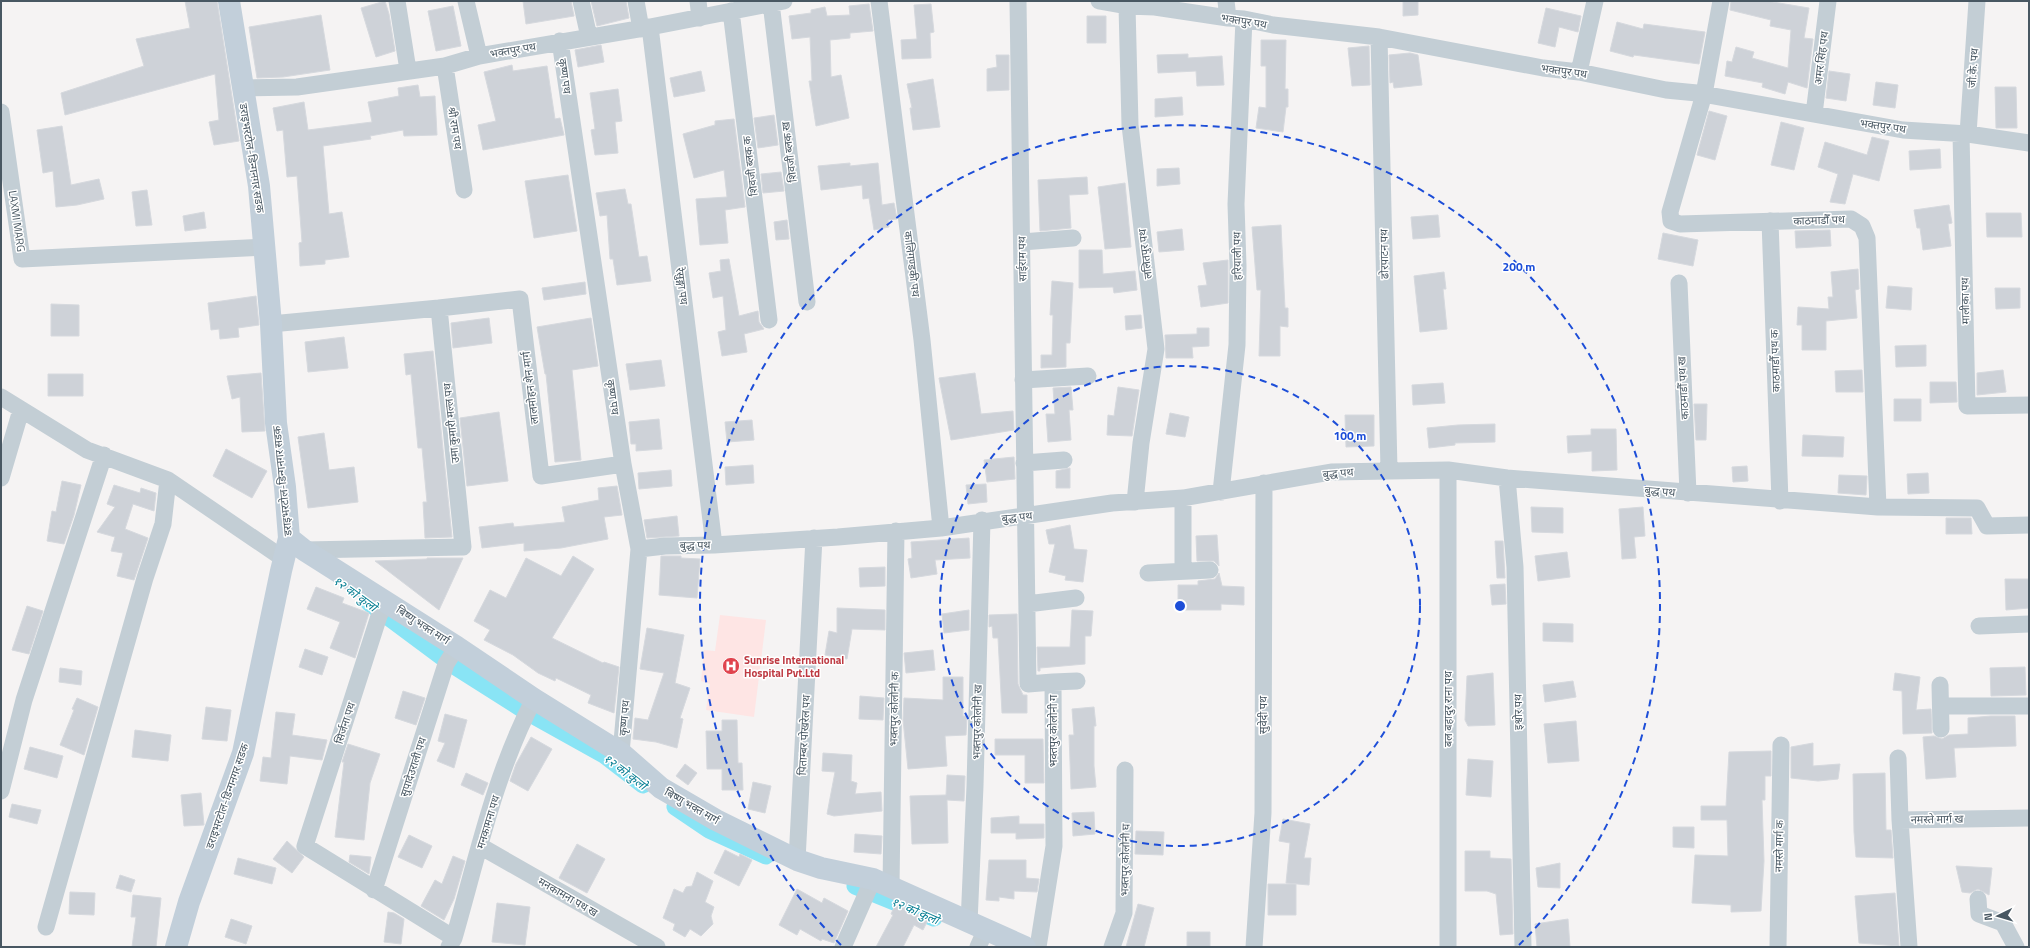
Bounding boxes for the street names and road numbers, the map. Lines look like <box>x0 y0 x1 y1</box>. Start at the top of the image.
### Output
street label: भक्तपुर पथ <box>1220 9 1269 33</box>
street label: अमर सिंह पथ <box>1810 29 1832 86</box>
street label: भक्तपुर पथ <box>489 38 538 62</box>
street label: जी.के. पथ <box>1964 47 1982 88</box>
street label: कृष्ण पथ <box>555 57 576 96</box>
street label: भक्तपुर पथ <box>1540 60 1589 82</box>
street label: डराइभरटोल-डिन्गनगर सडक <box>235 101 269 214</box>
street label: श्री राम पथ <box>444 106 466 151</box>
street label: भक्तपुर पथ <box>1859 115 1908 137</box>
street label: शिवजी ब्लक ख <box>777 120 801 183</box>
street label: शिवजी ब्लक क <box>738 134 762 197</box>
street label: LAXMI MARG <box>5 189 29 253</box>
street label: काठमाडौँ पथ <box>1793 211 1846 229</box>
street label: ललितपुर पथ <box>1134 227 1156 280</box>
street label: ढोरपाटन पथ <box>1376 228 1392 279</box>
street label: कालिगण्डकी पथ <box>900 230 924 299</box>
street label: हरियाली पथ <box>1229 231 1245 280</box>
street label: साईराम पथ <box>1014 235 1030 282</box>
street label: रेसुङ्गा पथ <box>672 266 692 307</box>
street label: मालीका पथ <box>1957 277 1973 325</box>
street label: काठमाडौँ पथ क <box>1766 329 1784 392</box>
street label: लालमोहन शेन मार्ग <box>517 350 542 425</box>
street label: काठमाडौँ पथ ख <box>1673 355 1693 420</box>
street label: कृष्ण पथ <box>603 378 624 417</box>
street label: उमा कुमारी मल्ल पथ <box>439 381 463 464</box>
street label: डराइभरटोल-डिन्गनगर सडक <box>268 425 296 538</box>
street label: बुद्ध पथ <box>1322 464 1355 482</box>
street label: बुद्ध पथ <box>1644 482 1677 500</box>
street label: बुद्ध पथ <box>1001 507 1034 527</box>
street label: बुद्ध पथ <box>679 537 711 553</box>
street label: बिष्णु भक्त मार्ग <box>393 602 454 649</box>
street label: बल बहादुर राना पथ <box>1440 670 1456 747</box>
street label: भक्तपुर कोलोनी क <box>885 671 903 746</box>
street label: भक्तपुर कोलोनी ख <box>968 683 986 760</box>
street label: पिताम्बर पोखरेल पथ <box>794 693 814 776</box>
street label: इश्वोर पथ <box>1510 693 1526 730</box>
street label: भक्तपुर कोलोनी ग <box>1045 694 1061 767</box>
street label: सुवेदी पथ <box>1255 695 1271 734</box>
street label: सिर्जना पथ <box>331 699 360 746</box>
street label: कृष्ण पथ <box>614 699 634 736</box>
street label: सुपादेउराली पथ <box>396 734 430 799</box>
street label: डराइभरटोल-डिन्गनगर सडक <box>201 741 253 852</box>
street label: बिष्णु भक्त मार्ग <box>662 784 723 829</box>
street label: मनकामना पथ <box>472 792 504 851</box>
street label: नमस्ते मार्ग ख <box>1911 811 1964 827</box>
street label: नमस्ते मार्ग क <box>1771 819 1787 872</box>
street label: भक्तपुर कोलोनी घ <box>1116 823 1134 896</box>
street label: मनकामना पथ ख <box>535 873 602 921</box>

